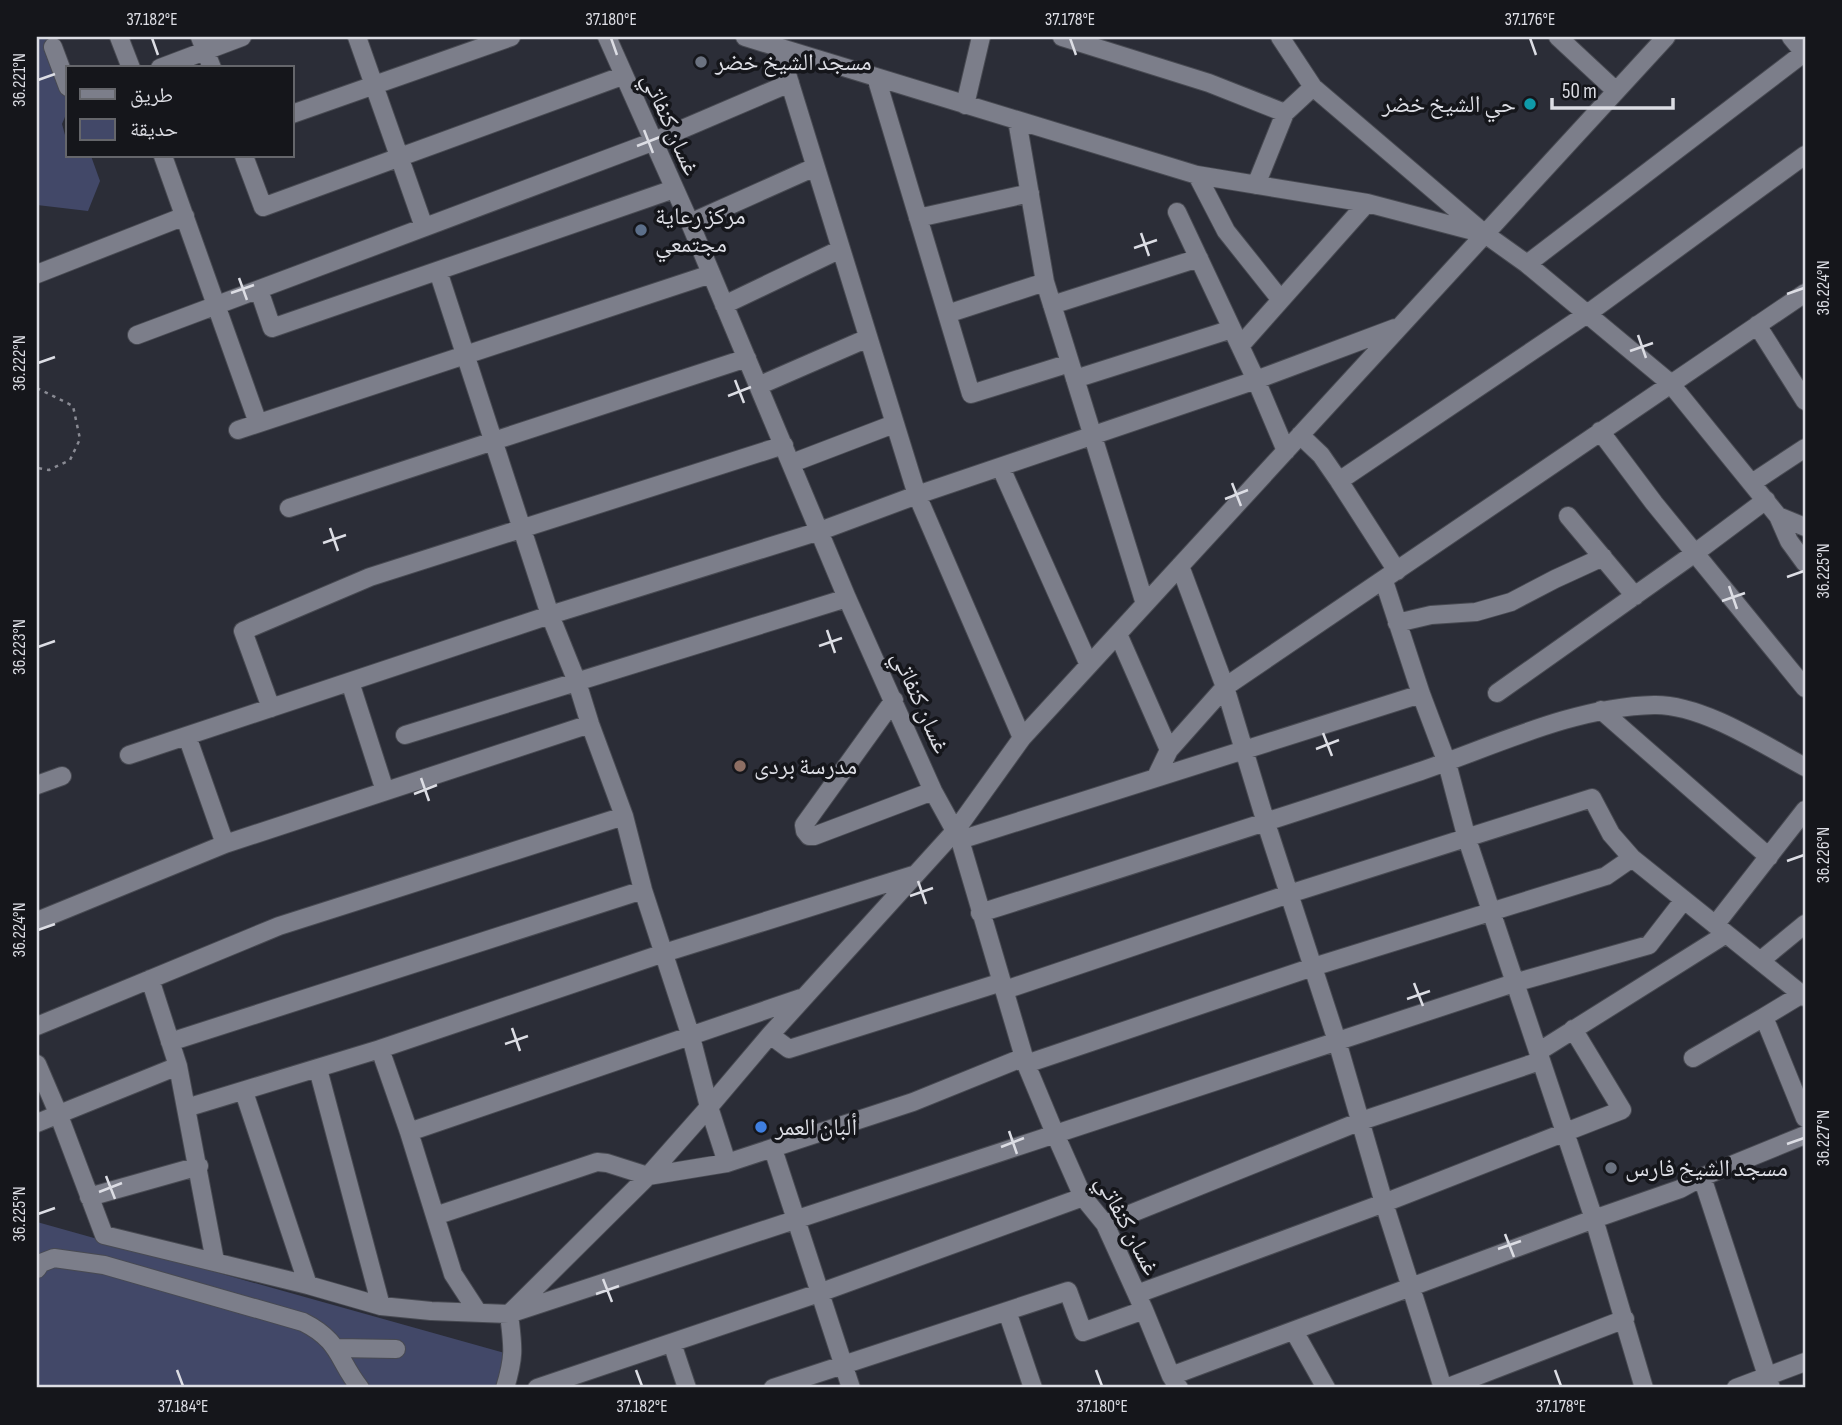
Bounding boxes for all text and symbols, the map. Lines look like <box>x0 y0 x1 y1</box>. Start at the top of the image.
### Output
text: 37.182°E <box>126 9 178 30</box>
text: 37.180°E <box>585 9 637 30</box>
text: 37.178°E <box>1045 9 1095 30</box>
text: 37.176°E <box>1505 9 1555 30</box>
place label: مسجد الشيخ خضر <box>714 48 872 77</box>
text: 36.221°N <box>9 53 30 107</box>
marker: مسجد الشيخ خضر <box>693 54 709 70</box>
legend <box>66 66 294 158</box>
scale bar <box>1552 66 1672 110</box>
street label: غسان كنفاتي <box>631 68 706 182</box>
text: 50 m <box>1562 79 1597 104</box>
text: طريق <box>130 83 173 108</box>
place label: حي الشيخ خضر <box>1381 90 1516 123</box>
marker: حي الشيخ خضر <box>1522 96 1538 112</box>
text: حديقة <box>130 117 178 142</box>
place label: مركز رعاية مجتمعي <box>655 202 746 263</box>
marker: مركز رعاية مجتمعي <box>633 222 649 238</box>
text: 36.224°N <box>1813 260 1834 316</box>
text: 36.222°N <box>9 335 30 391</box>
text: 36.225°N <box>1813 543 1834 599</box>
text: 36.223°N <box>9 619 30 675</box>
street label: غسان كنفاتي <box>881 646 956 760</box>
place label: مدرسة بردى <box>754 752 857 781</box>
marker: مدرسة بردى <box>732 758 748 774</box>
text: 36.226°N <box>1813 827 1834 883</box>
text: 36.224°N <box>9 902 30 958</box>
text: 36.227°N <box>1813 1110 1834 1166</box>
place label: ألبان العمر <box>774 1113 857 1142</box>
marker: ألبان العمر <box>753 1119 769 1135</box>
place label: مسجد الشيخ فارس <box>1625 1154 1788 1183</box>
marker: مسجد الشيخ فارس <box>1603 1160 1619 1176</box>
street label: غسان كنفاتي <box>1086 1170 1166 1282</box>
text: 36.225°N <box>9 1186 30 1242</box>
text: 37.184°E <box>158 1396 208 1417</box>
text: 37.182°E <box>616 1396 668 1417</box>
text: 37.180°E <box>1076 1396 1128 1417</box>
text: 37.178°E <box>1536 1396 1586 1417</box>

